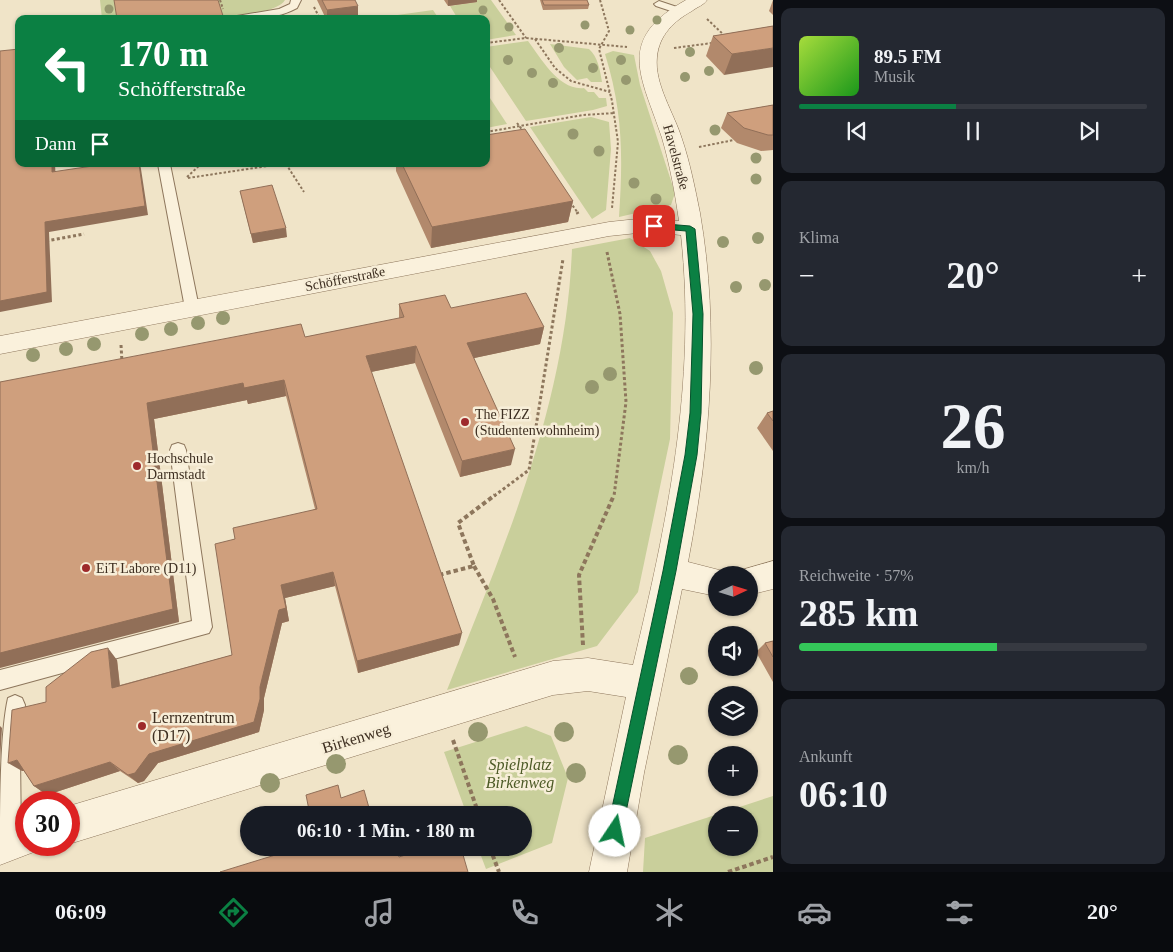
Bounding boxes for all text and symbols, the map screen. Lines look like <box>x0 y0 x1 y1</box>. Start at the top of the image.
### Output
icon: left <box>35 35 100 100</box>
text: 170 m <box>118 35 208 74</box>
text: 89.5 FM <box>874 46 942 67</box>
text: Musik <box>874 68 915 85</box>
text: Schöfferstraße <box>118 76 246 101</box>
icon: previous <box>843 117 871 145</box>
icon: pause <box>959 117 987 145</box>
icon: next <box>1075 117 1103 145</box>
street label: Havelstraße <box>660 123 692 191</box>
icon: arrive <box>86 130 114 158</box>
text: Dann <box>35 133 76 154</box>
pin <box>633 205 675 247</box>
icon: arrive <box>640 212 668 240</box>
text: Klima <box>799 229 839 246</box>
text: 20° <box>946 254 1000 296</box>
text: − <box>799 260 815 291</box>
text: + <box>1131 260 1147 291</box>
street label: Schöfferstraße <box>304 264 386 294</box>
text: 26 <box>941 390 1006 462</box>
place label: The FIZZ (Studentenwohnheim) <box>475 407 600 439</box>
marker: The FIZZ (Studentenwohnheim) <box>459 416 471 428</box>
place label: Hochschule Darmstadt <box>147 451 213 482</box>
text: km/h <box>957 459 989 476</box>
marker: Hochschule Darmstadt <box>131 460 143 472</box>
place label: EiT Labore (D11) <box>96 561 197 577</box>
marker: EiT Labore (D11) <box>80 562 92 574</box>
north arrow <box>708 566 758 616</box>
map controls <box>708 566 758 856</box>
text: Reichweite · 57% <box>799 567 914 584</box>
text: 285 km <box>799 592 918 634</box>
button: sound <box>708 626 758 676</box>
button: layers <box>708 686 758 736</box>
place label: Lernzentrum (D17) <box>152 709 235 745</box>
marker: Lernzentrum (D17) <box>136 720 148 732</box>
street label: Birkenweg <box>320 720 392 757</box>
button: + <box>708 746 758 796</box>
text: Ankunft <box>799 748 852 765</box>
park label: Spielplatz Birkenweg <box>486 756 554 792</box>
text: 06:10 <box>799 773 888 815</box>
speed limit sign: 30 <box>15 791 80 856</box>
position arrow <box>588 804 640 856</box>
button: − <box>708 806 758 856</box>
text: 06:10 · 1 Min. · 180 m <box>297 820 475 841</box>
icon: directions <box>216 895 251 930</box>
icon: music <box>362 895 397 930</box>
icon: phone <box>507 895 542 930</box>
icon: climate <box>652 895 687 930</box>
icon: car <box>797 895 832 930</box>
icon: filters <box>942 895 977 930</box>
text: 06:09 <box>55 899 106 924</box>
text: 20° <box>1087 899 1118 924</box>

